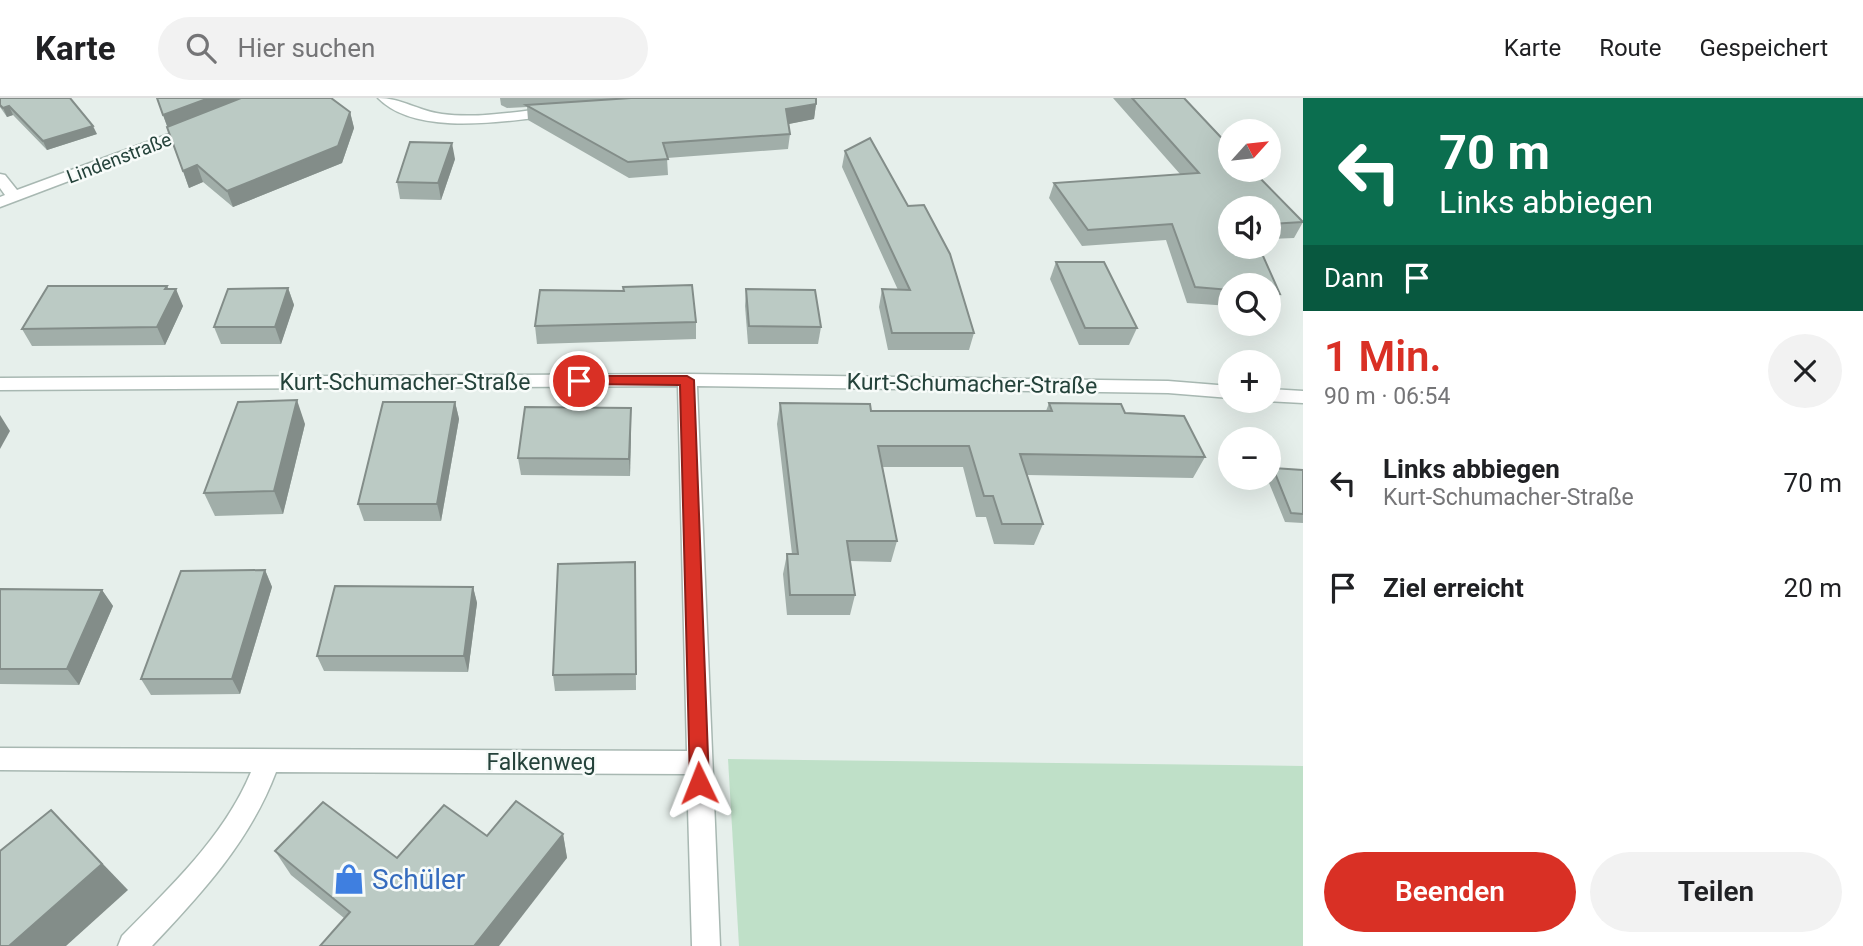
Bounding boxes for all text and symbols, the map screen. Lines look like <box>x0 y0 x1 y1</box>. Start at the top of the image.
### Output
search box <box>158 17 648 80</box>
text: Karte <box>35 29 116 68</box>
icon: search <box>182 29 220 67</box>
text: Hier suchen <box>238 33 375 63</box>
text: Karte <box>1504 34 1561 62</box>
text: Route <box>1599 34 1661 62</box>
text: Gespeichert <box>1699 34 1828 62</box>
north arrow <box>1218 119 1281 182</box>
map controls <box>1218 119 1281 490</box>
text: 70 m <box>1439 124 1550 181</box>
icon: left <box>1324 126 1415 217</box>
street label: Lindenstraße <box>63 127 175 189</box>
text: Links abbiegen <box>1439 183 1653 221</box>
button: sound <box>1218 196 1281 259</box>
icon: arrive <box>1398 259 1436 297</box>
text: Dann <box>1324 263 1384 293</box>
button: search <box>1218 273 1281 336</box>
text: 1 Min. <box>1324 332 1442 381</box>
button: close <box>1768 334 1842 408</box>
button: + <box>1218 350 1281 413</box>
pin <box>549 351 609 411</box>
icon: arrive <box>560 362 598 400</box>
street label: Kurt-Schumacher-Straße <box>846 368 1098 400</box>
street label: Kurt-Schumacher-Straße <box>280 369 530 396</box>
text: 90 m · 06:54 <box>1324 383 1450 410</box>
button: − <box>1218 427 1281 490</box>
text: Links abbiegen <box>1383 454 1560 484</box>
icon: left <box>1324 464 1362 502</box>
text: 70 m <box>1784 468 1842 498</box>
text: Kurt-Schumacher-Straße <box>1383 484 1634 511</box>
icon: arrive <box>1324 569 1362 607</box>
text: Ziel erreicht <box>1383 573 1524 603</box>
text: 20 m <box>1784 573 1842 603</box>
position arrow <box>662 746 736 820</box>
street label: Falkenweg <box>486 749 596 776</box>
button: Beenden <box>1324 852 1576 932</box>
button: Teilen <box>1590 852 1842 932</box>
shop icon: Schüler <box>332 862 366 896</box>
place label: Schüler <box>372 863 466 896</box>

